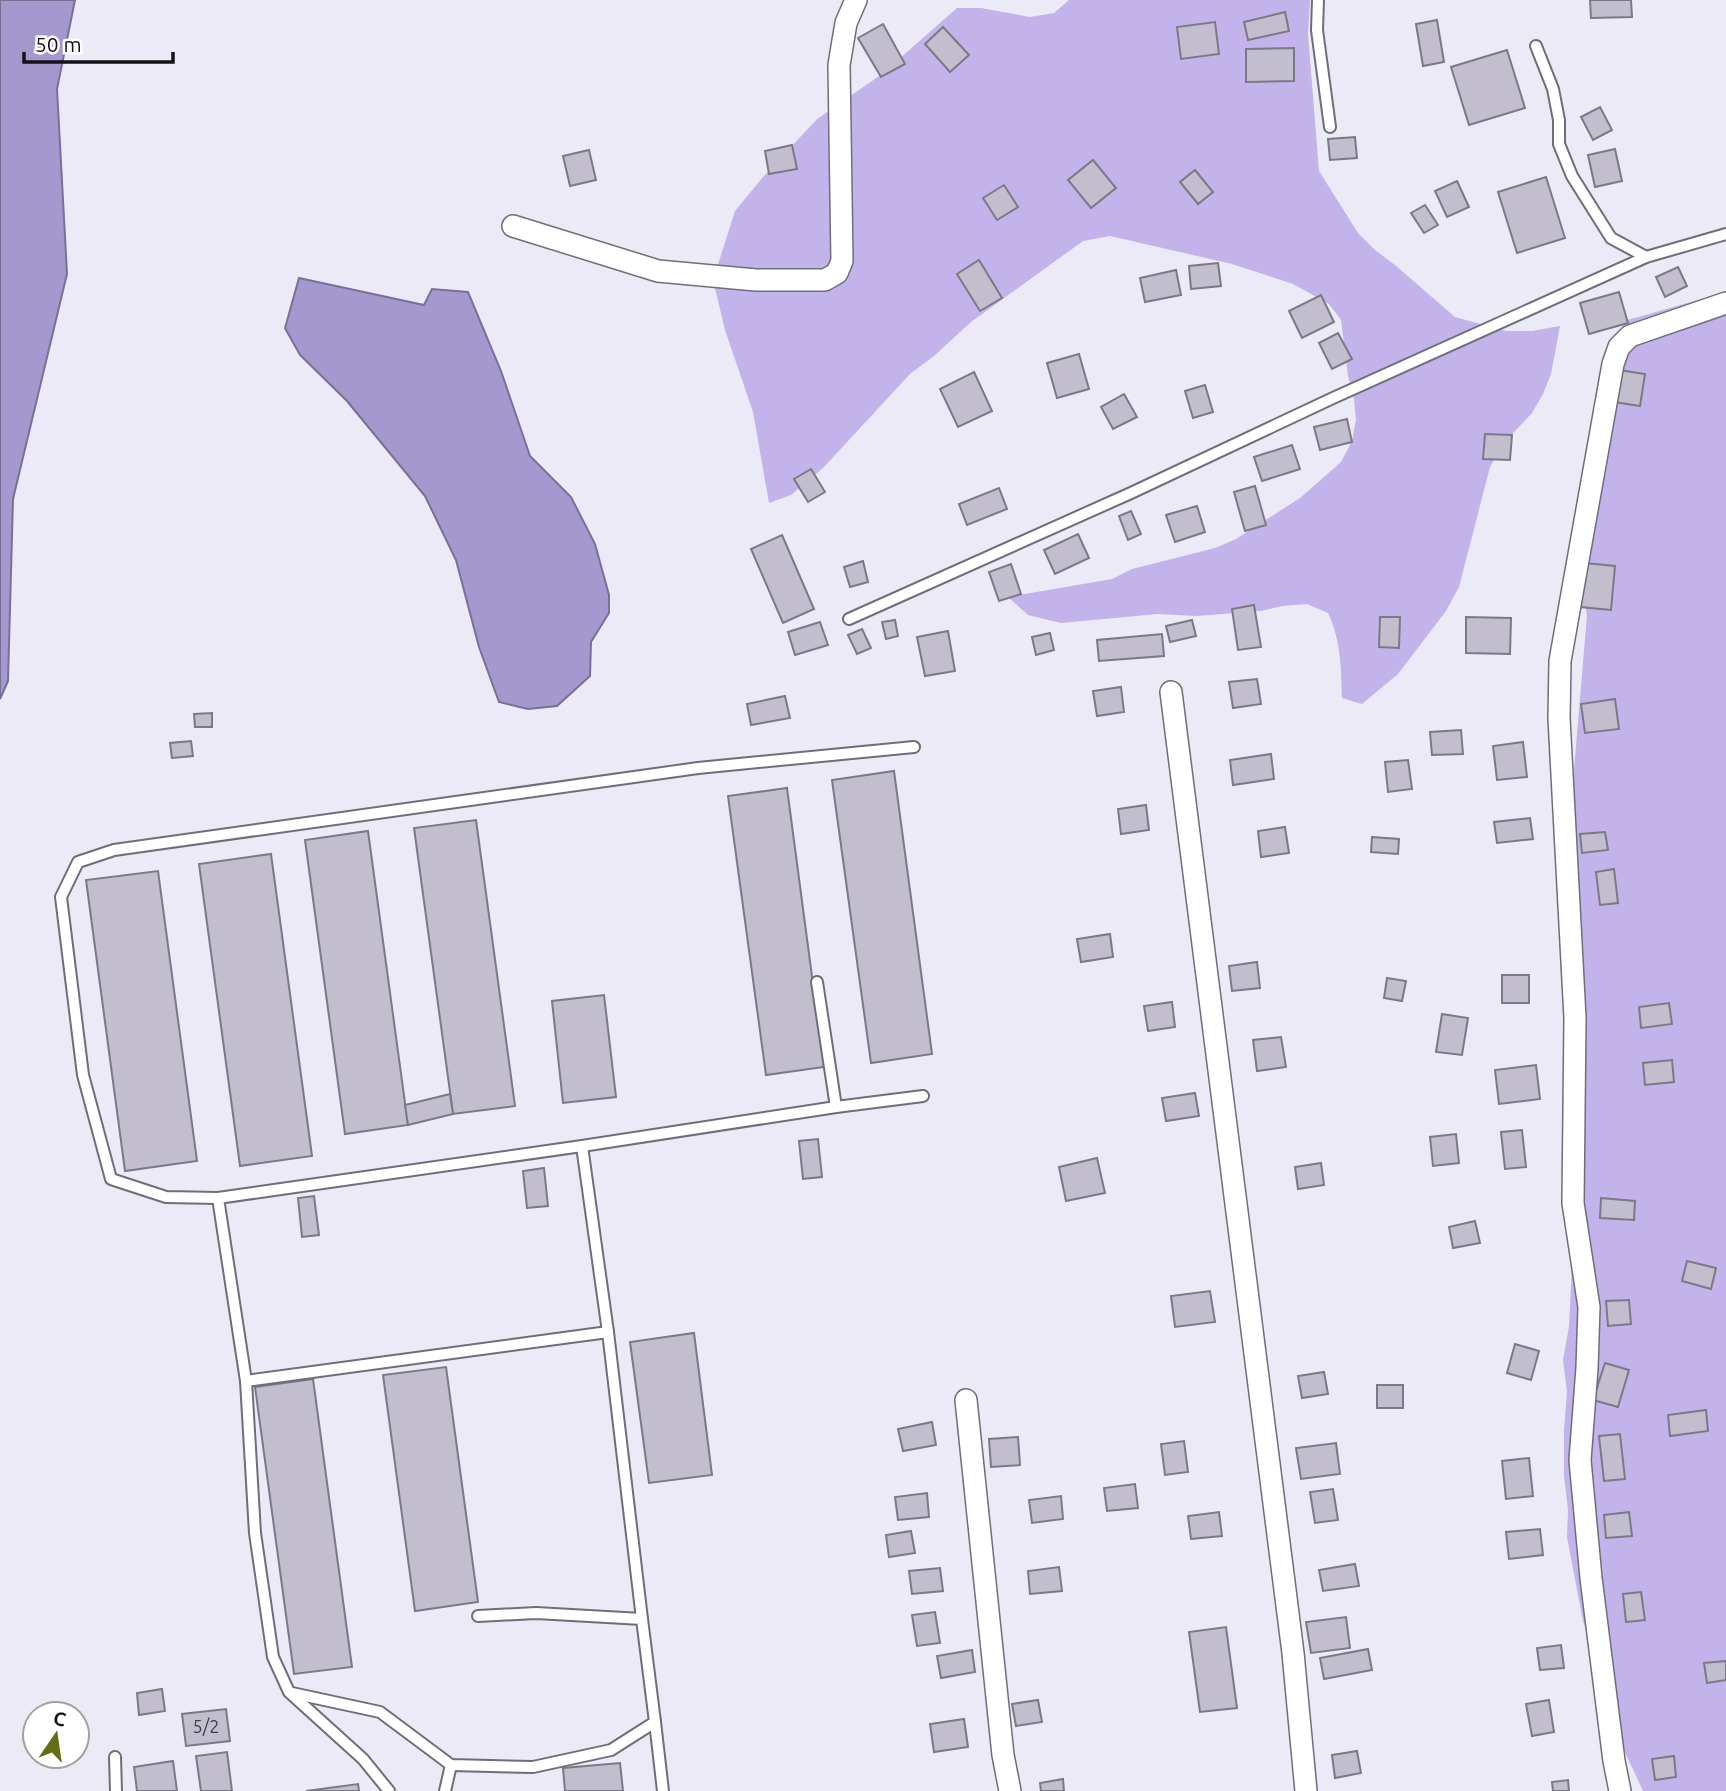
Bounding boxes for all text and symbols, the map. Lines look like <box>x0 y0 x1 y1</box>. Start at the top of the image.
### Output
scale bar <box>24 21 173 65</box>
text: 50 m <box>35 32 82 56</box>
north arrow <box>21 1700 91 1770</box>
text: С <box>51 1706 68 1731</box>
house number: 5/2 <box>193 1716 219 1736</box>

